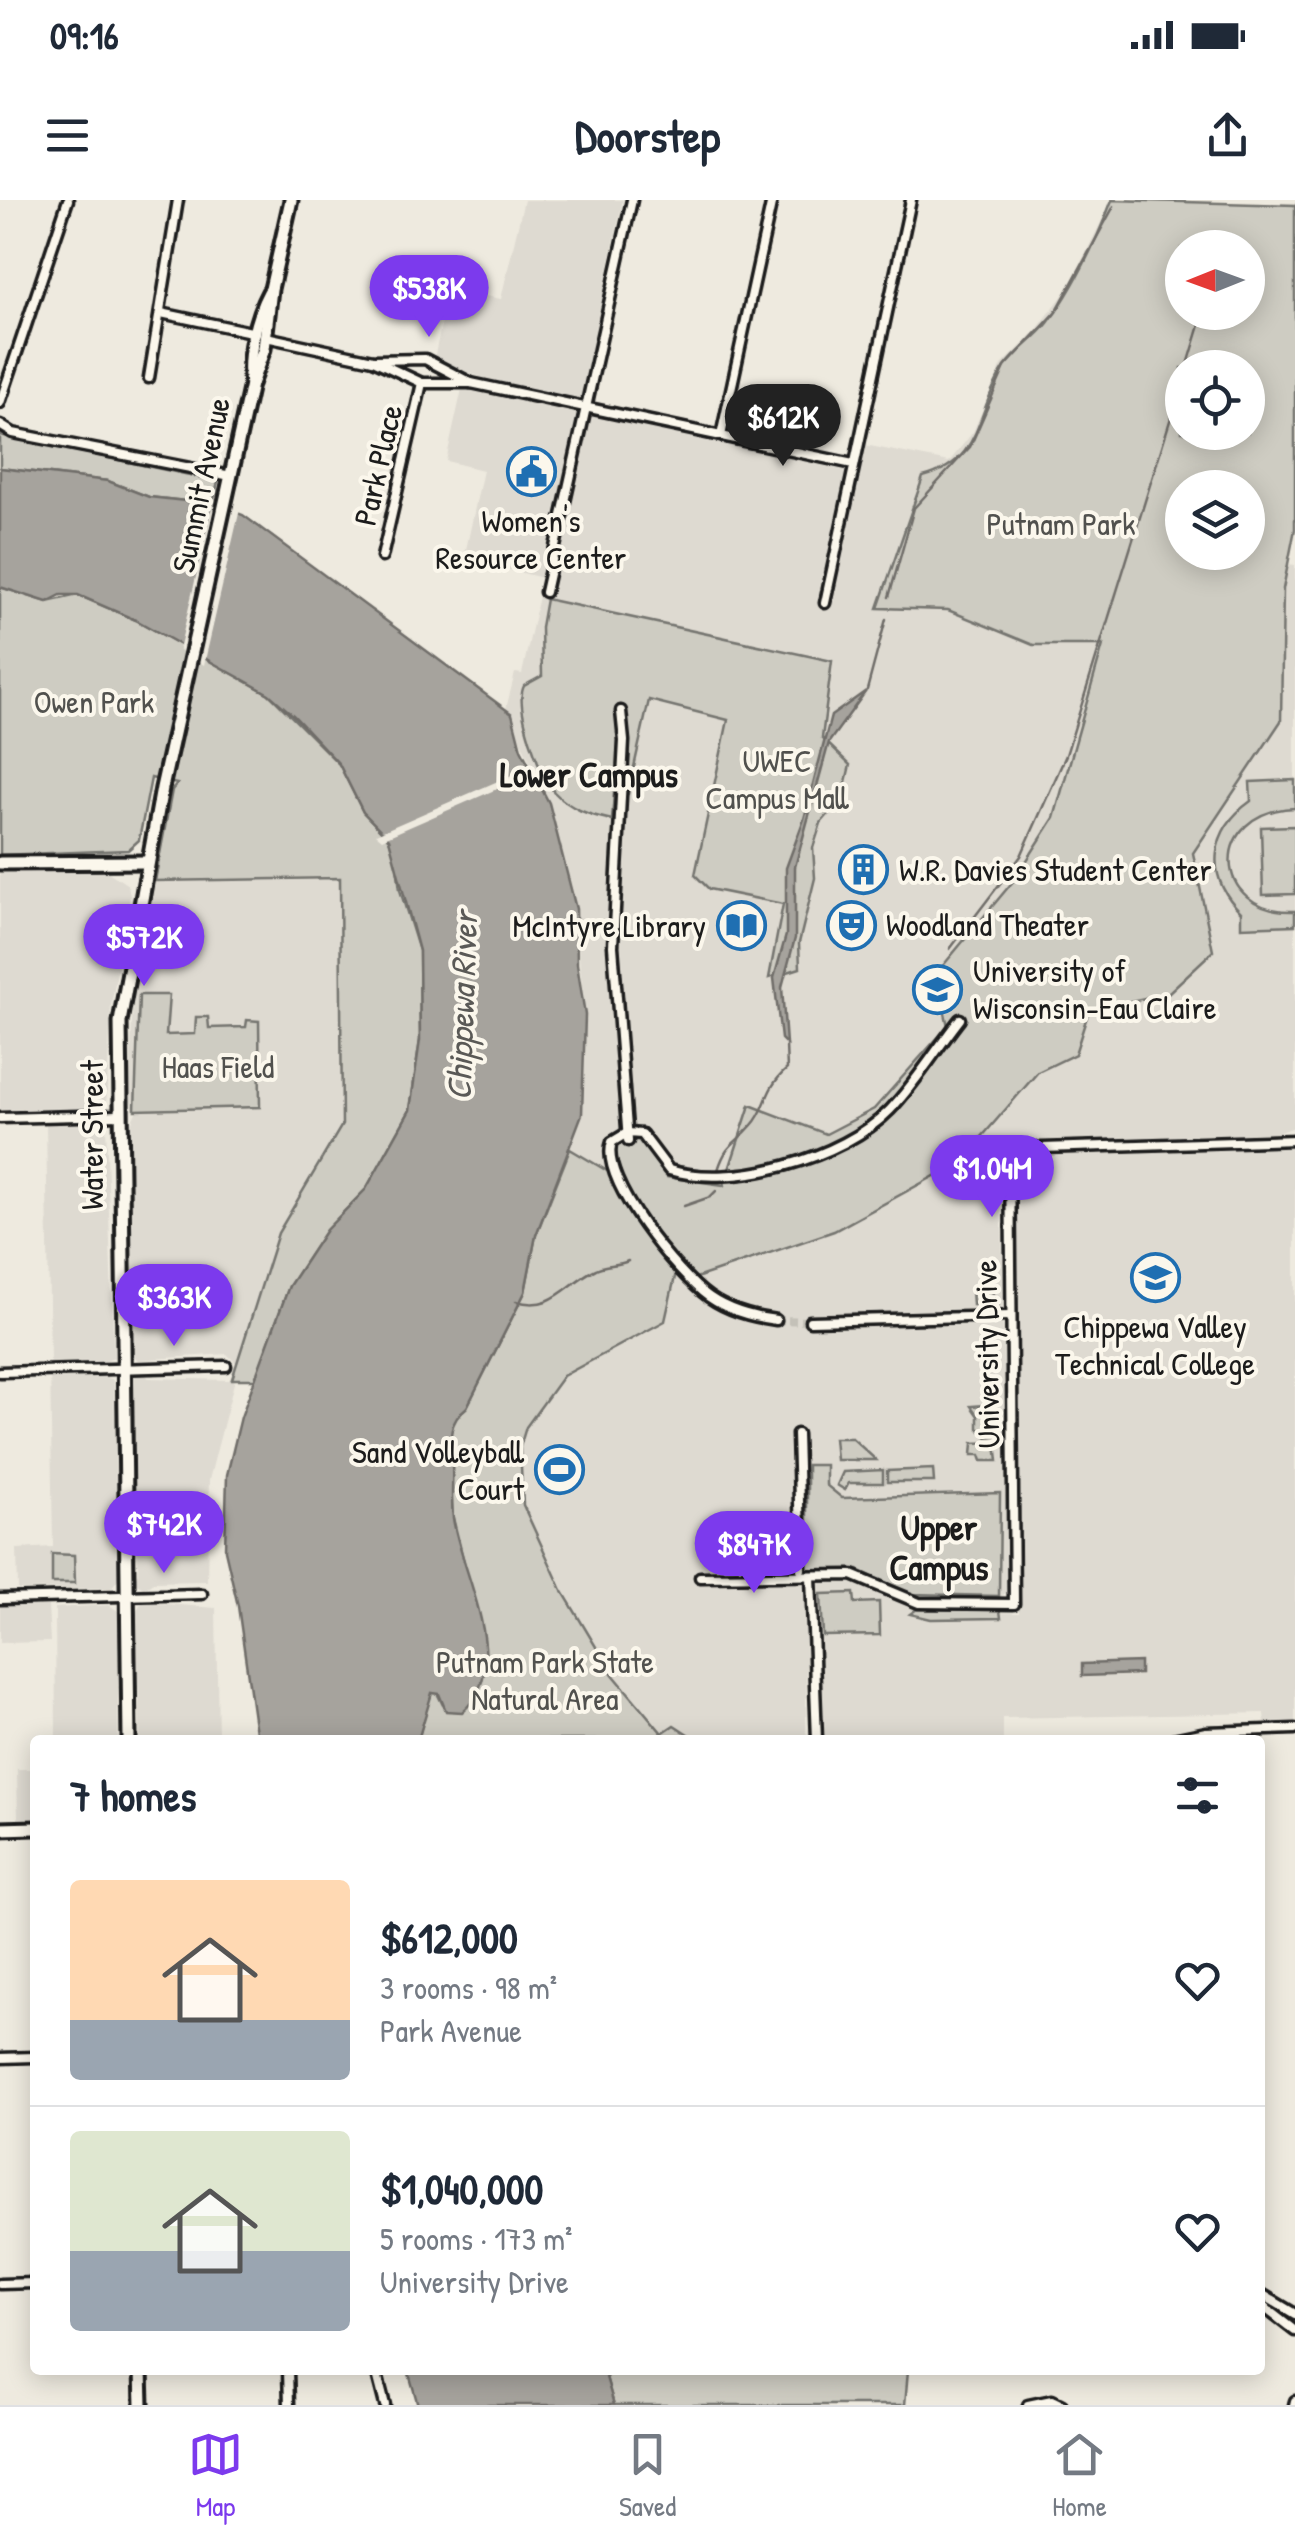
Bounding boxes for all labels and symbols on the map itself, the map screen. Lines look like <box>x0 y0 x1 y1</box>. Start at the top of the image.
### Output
north arrow <box>1165 230 1265 330</box>
pin: $538K <box>359 255 499 340</box>
pin: $612K <box>713 384 853 469</box>
street label: Summit Avenue <box>161 393 240 576</box>
street label: Park Place <box>343 400 412 529</box>
public building icon: Women's Resource Center <box>505 445 557 497</box>
place label: Women's Resource Center <box>436 499 626 579</box>
park label: Putnam Park <box>987 502 1135 545</box>
park label: Owen Park <box>34 680 154 723</box>
park label: UWEC Campus Mall <box>705 739 849 819</box>
district label: Lower Campus <box>500 751 678 799</box>
building icon: W.R. Davies Student Center <box>838 844 890 896</box>
place label: W.R. Davies Student Center <box>899 848 1212 891</box>
theatre icon: Woodland Theater <box>825 899 877 951</box>
library icon: McIntyre Library <box>715 900 767 952</box>
place label: Woodland Theater <box>886 903 1089 946</box>
pin: $572K <box>74 904 214 989</box>
place label: McIntyre Library <box>513 904 706 947</box>
water label: Chippewa River <box>435 906 488 1101</box>
place label: University of Wisconsin-Eau Claire <box>973 949 1217 1029</box>
school or university icon: University of Wisconsin-Eau Claire <box>912 963 964 1015</box>
park label: Haas Field <box>162 1045 274 1088</box>
street label: Water Street <box>70 1059 113 1210</box>
pin: $1.04M <box>911 1135 1073 1220</box>
school or university icon: Chippewa Valley Technical College <box>1129 1251 1181 1303</box>
street label: University Drive <box>963 1259 1010 1449</box>
pin: $363K <box>104 1264 244 1349</box>
place label: Chippewa Valley Technical College <box>1055 1305 1255 1385</box>
place label: Sand Volleyball Court <box>352 1430 525 1510</box>
sports icon: Sand Volleyball Court <box>533 1444 585 1496</box>
pin: $742K <box>94 1491 234 1576</box>
district label: Upper Campus <box>889 1504 989 1592</box>
pin: $847K <box>684 1511 824 1596</box>
park label: Putnam Park State Natural Area <box>436 1640 654 1720</box>

